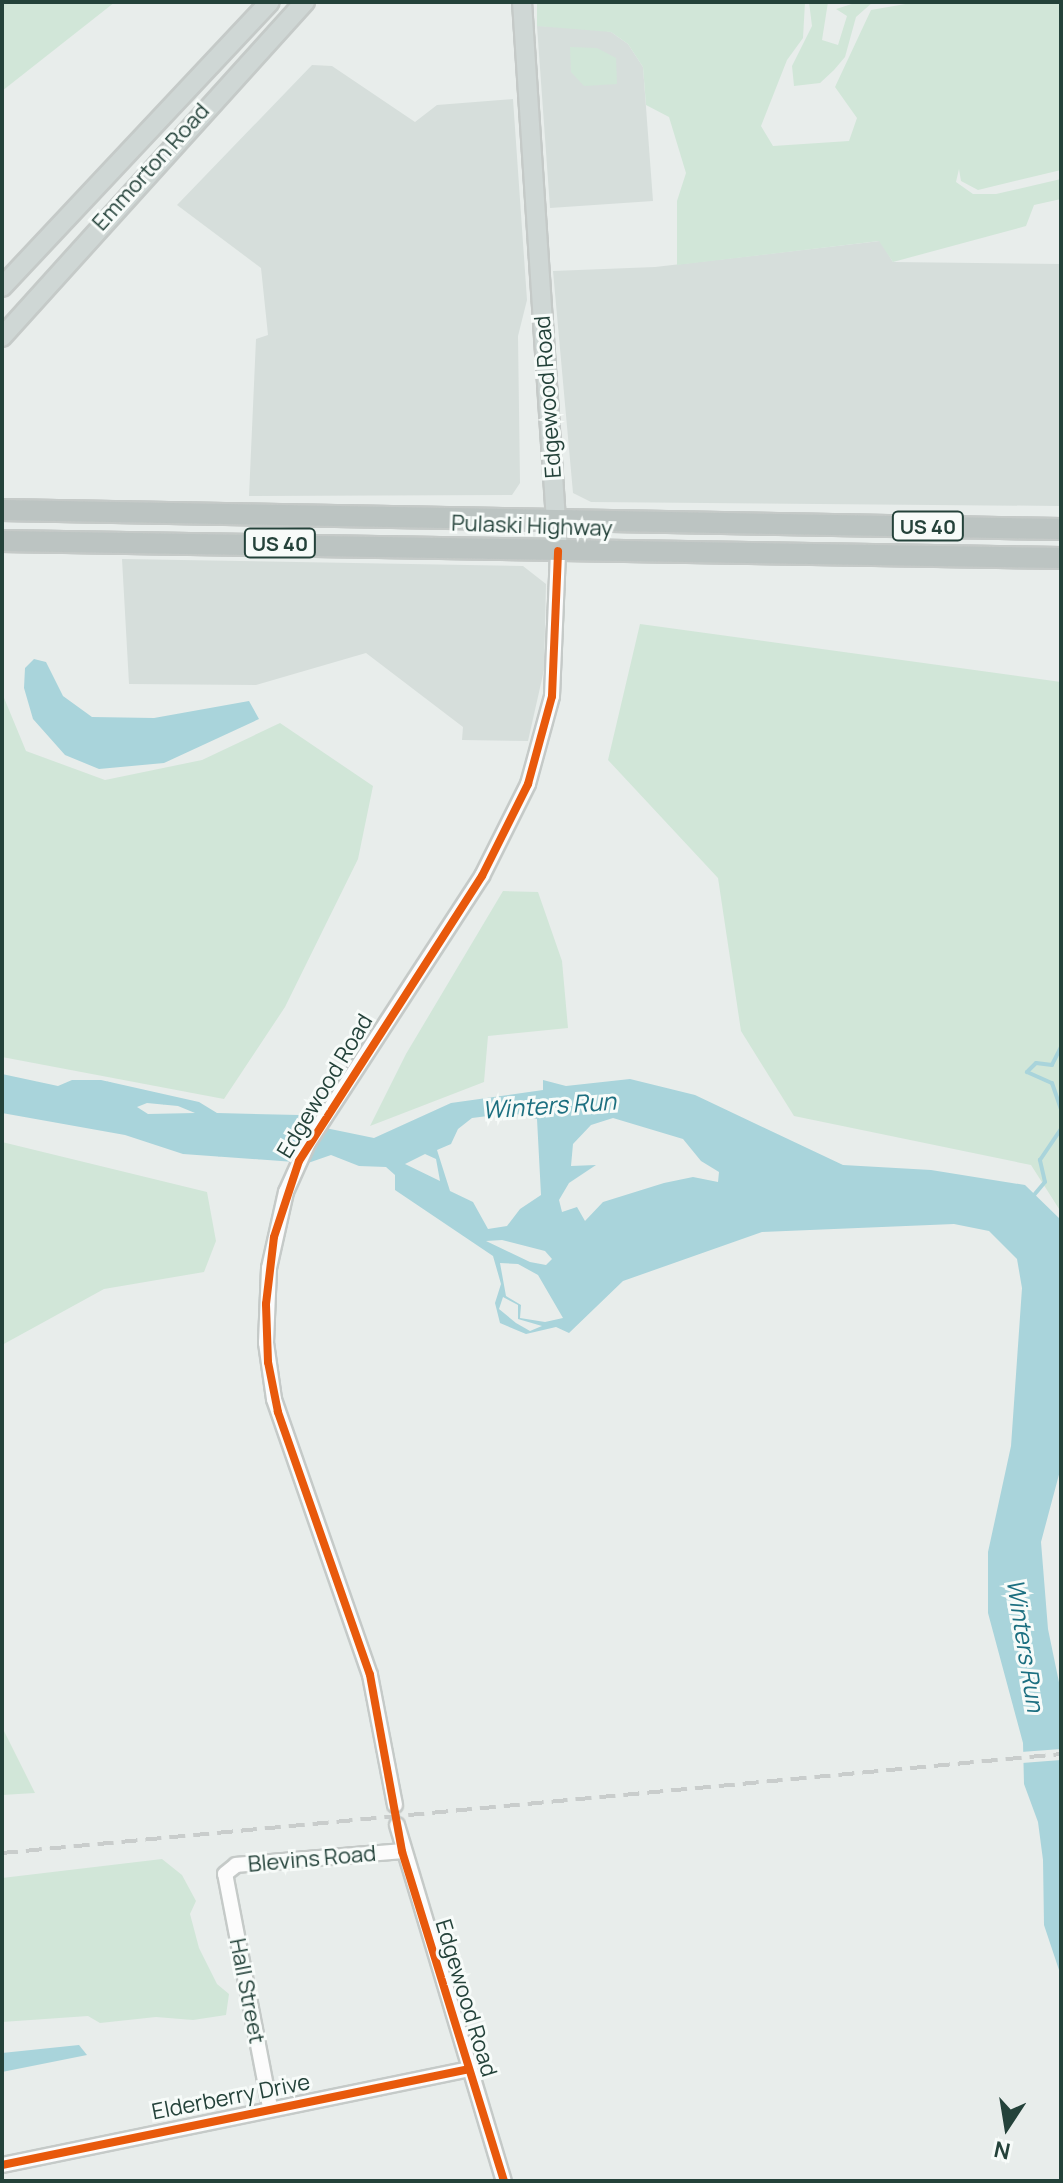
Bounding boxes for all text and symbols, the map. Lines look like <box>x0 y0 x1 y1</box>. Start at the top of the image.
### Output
street label: Emmorton Road <box>87 98 215 236</box>
street label: Edgewood Road <box>529 315 567 479</box>
street label: Pulaski Highway <box>451 510 613 542</box>
road number: US 40 <box>890 510 966 542</box>
road number: US 40 <box>242 527 318 559</box>
street label: Edgewood Road <box>272 1009 378 1163</box>
water label: Winters Run <box>481 1086 617 1124</box>
water label: Winters Run <box>1001 1576 1051 1714</box>
street label: Blevins Road <box>247 1840 377 1878</box>
street label: Edgewood Road <box>430 1916 502 2080</box>
street label: Hall Street <box>224 1936 270 2046</box>
street label: Elderberry Drive <box>150 2069 312 2125</box>
north arrow <box>967 2087 1047 2167</box>
text: N <box>991 2134 1013 2167</box>

